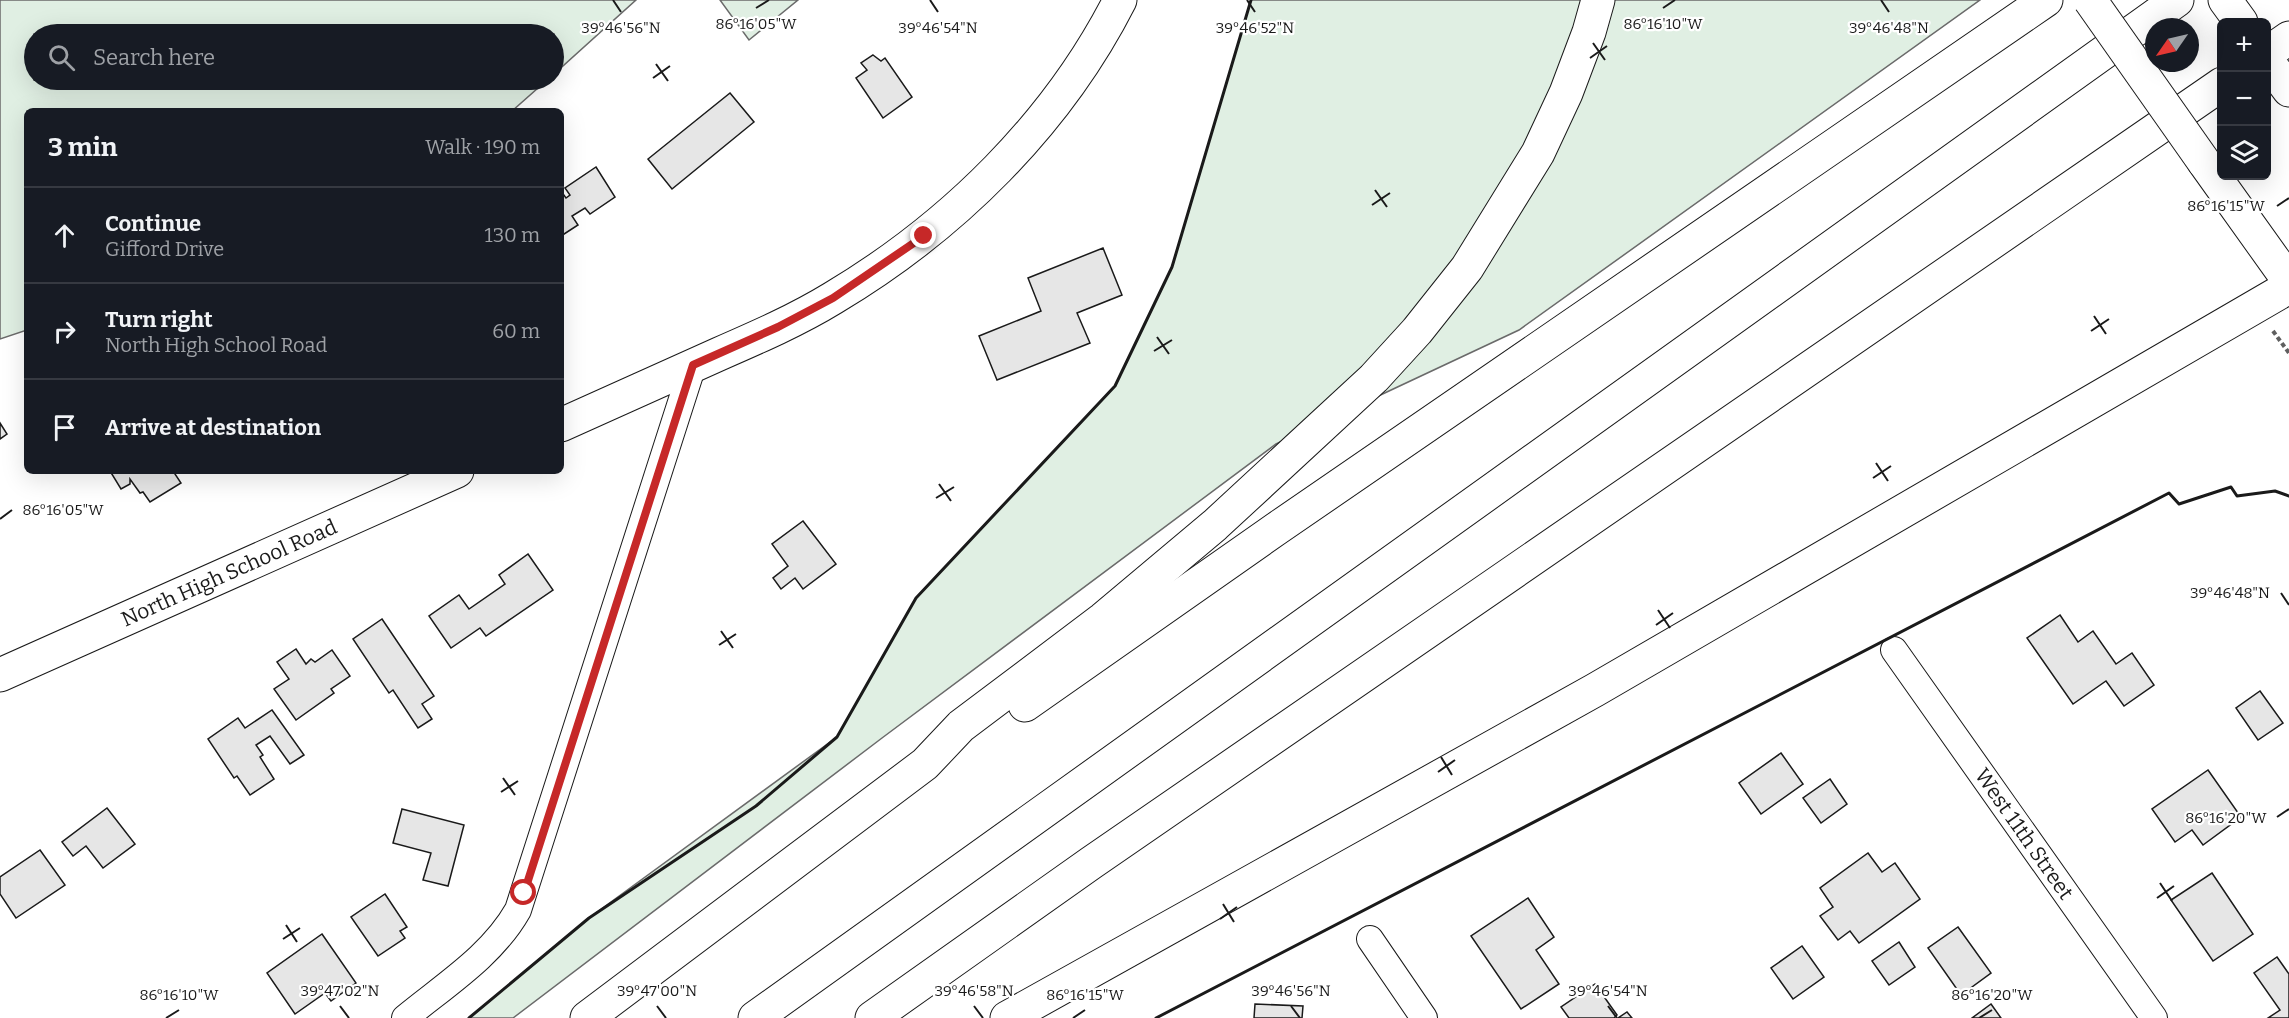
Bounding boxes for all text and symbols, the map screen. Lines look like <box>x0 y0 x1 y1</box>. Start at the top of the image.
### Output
text: 86°16'05"W <box>715 15 797 33</box>
text: 86°16'10"W <box>1623 15 1703 33</box>
north arrow <box>2145 18 2199 72</box>
map controls <box>2217 18 2271 180</box>
button: + <box>2217 18 2271 72</box>
text: 39°46'56"N <box>581 19 661 37</box>
text: 39°46'54"N <box>898 19 978 37</box>
text: 39°46'52"N <box>1216 19 1294 37</box>
text: 39°46'48"N <box>1849 19 1929 37</box>
search box <box>24 24 564 90</box>
icon: search <box>45 41 78 74</box>
text: Search here <box>93 44 215 71</box>
button: − <box>2217 72 2271 126</box>
button: layers <box>2217 126 2271 180</box>
text: 3 min <box>48 132 117 163</box>
text: Walk · 190 m <box>425 135 540 159</box>
text: 86°16'15"W <box>2187 197 2265 215</box>
text: Continue <box>105 210 201 237</box>
icon: ahead <box>48 219 81 252</box>
route end <box>910 222 936 248</box>
text: 130 m <box>485 223 540 247</box>
text: Gifford Drive <box>105 237 224 261</box>
text: Turn right <box>105 306 213 333</box>
icon: right <box>48 315 81 348</box>
text: 60 m <box>492 319 540 343</box>
text: North High School Road <box>105 333 327 357</box>
icon: arrive <box>48 411 81 444</box>
text: Arrive at destination <box>105 414 321 441</box>
text: 86°16'05"W <box>22 501 104 519</box>
street label: North High School Road <box>117 514 341 632</box>
text: 39°46'48"N <box>2190 584 2270 602</box>
street label: West 11th Street <box>1969 763 2079 905</box>
text: 86°16'20"W <box>2185 809 2267 827</box>
route start <box>510 879 536 905</box>
text: 39°47'02"N <box>301 982 380 1000</box>
text: 39°47'00"N <box>617 982 697 1000</box>
text: 39°46'58"N <box>934 982 1014 1000</box>
text: 39°46'56"N <box>1251 982 1331 1000</box>
text: 39°46'54"N <box>1568 982 1648 1000</box>
text: 86°16'10"W <box>139 986 219 1004</box>
text: 86°16'15"W <box>1046 986 1124 1004</box>
text: 86°16'20"W <box>1951 986 2033 1004</box>

